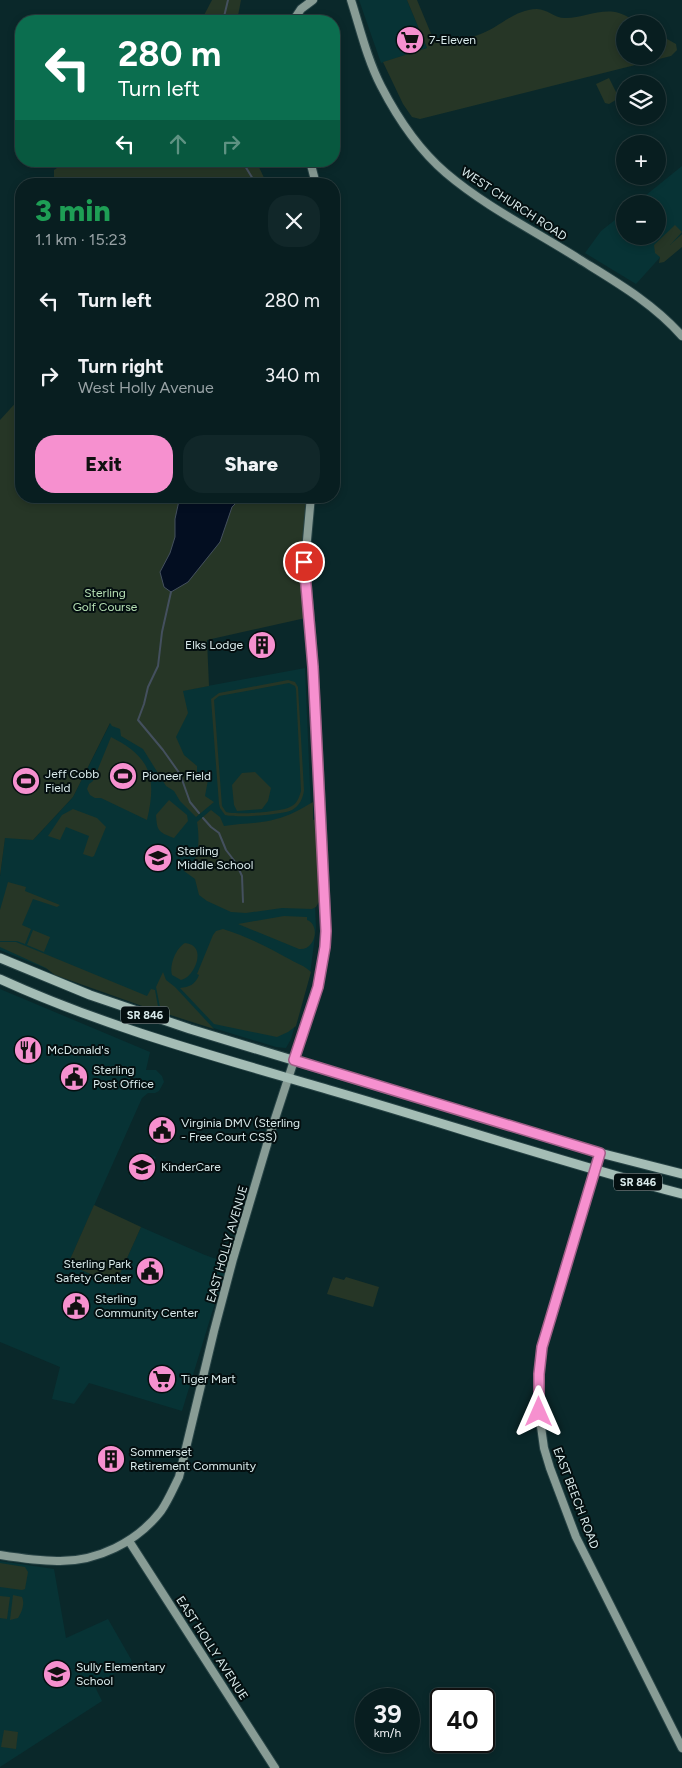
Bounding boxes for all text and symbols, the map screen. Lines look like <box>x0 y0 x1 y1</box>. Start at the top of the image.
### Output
map controls <box>616 15 666 245</box>
button: search <box>616 15 666 65</box>
supermarket icon: 7-Eleven <box>395 25 425 55</box>
text: 280 m <box>118 33 221 75</box>
place label: 7-Eleven <box>429 33 476 47</box>
icon: left <box>35 35 100 100</box>
text: Turn left <box>118 75 200 102</box>
button: layers <box>616 75 666 125</box>
icon: left <box>111 130 139 158</box>
icon: ahead <box>164 130 192 158</box>
icon: right <box>217 130 245 158</box>
button: + <box>616 135 666 185</box>
street label: WEST CHURCH ROAD <box>459 165 569 243</box>
text: 3 min <box>35 192 111 229</box>
button: close <box>268 195 320 247</box>
button: − <box>616 195 666 245</box>
text: 1.1 km · 15:23 <box>35 230 126 249</box>
icon: left <box>35 287 63 315</box>
text: Turn left <box>78 289 152 312</box>
text: 280 m <box>265 289 320 312</box>
text: Turn right <box>78 355 164 378</box>
icon: right <box>35 362 63 390</box>
text: 340 m <box>265 364 320 387</box>
text: West Holly Avenue <box>78 378 214 397</box>
button: Exit <box>35 435 173 493</box>
button: Share <box>183 435 320 493</box>
pin <box>283 541 325 583</box>
icon: arrive <box>290 548 318 576</box>
park label: Sterling Golf Course <box>73 586 138 614</box>
building icon: Elks Lodge <box>247 630 277 660</box>
place label: Elks Lodge <box>185 638 243 652</box>
sports icon: Pioneer Field <box>108 761 138 791</box>
sports icon: Jeff Cobb Field <box>11 766 41 796</box>
place label: Jeff Cobb Field <box>45 767 99 795</box>
place label: Pioneer Field <box>142 769 211 783</box>
school or university icon: Sterling Middle School <box>143 843 173 873</box>
place label: Sterling Middle School <box>177 844 253 872</box>
road number: SR 846 <box>121 1006 169 1024</box>
restaurant icon: McDonald's <box>13 1035 43 1065</box>
place label: McDonald's <box>47 1043 110 1057</box>
public building icon: Sterling Post Office <box>59 1062 89 1092</box>
place label: Sterling Post Office <box>93 1063 154 1091</box>
public building icon: Virginia DMV (Sterling - Free Court CSS) <box>147 1115 177 1145</box>
place label: Virginia DMV (Sterling - Free Court CSS) <box>181 1116 300 1144</box>
school or university icon: KinderCare <box>127 1152 157 1182</box>
place label: KinderCare <box>161 1160 221 1174</box>
road number: SR 846 <box>614 1174 662 1190</box>
street label: EAST HOLLY AVENUE <box>204 1184 250 1304</box>
public building icon: Sterling Park Safety Center <box>135 1256 165 1286</box>
place label: Sterling Park Safety Center <box>56 1257 131 1285</box>
public building icon: Sterling Community Center <box>61 1291 91 1321</box>
place label: Sterling Community Center <box>95 1292 198 1320</box>
supermarket icon: Tiger Mart <box>147 1364 177 1394</box>
place label: Tiger Mart <box>181 1372 236 1386</box>
position arrow <box>512 1385 564 1437</box>
building icon: Sommerset Retirement Community <box>96 1444 126 1474</box>
place label: Sommerset Retirement Community <box>130 1445 257 1473</box>
street label: EAST BEECH ROAD <box>550 1445 602 1551</box>
street label: EAST HOLLY AVENUE <box>173 1593 251 1703</box>
school or university icon: Sully Elementary School <box>42 1659 72 1689</box>
place label: Sully Elementary School <box>76 1660 166 1688</box>
speed limit sign: 40 <box>430 1688 495 1753</box>
text: 39 <box>373 1699 402 1729</box>
text: km/h <box>374 1726 401 1740</box>

